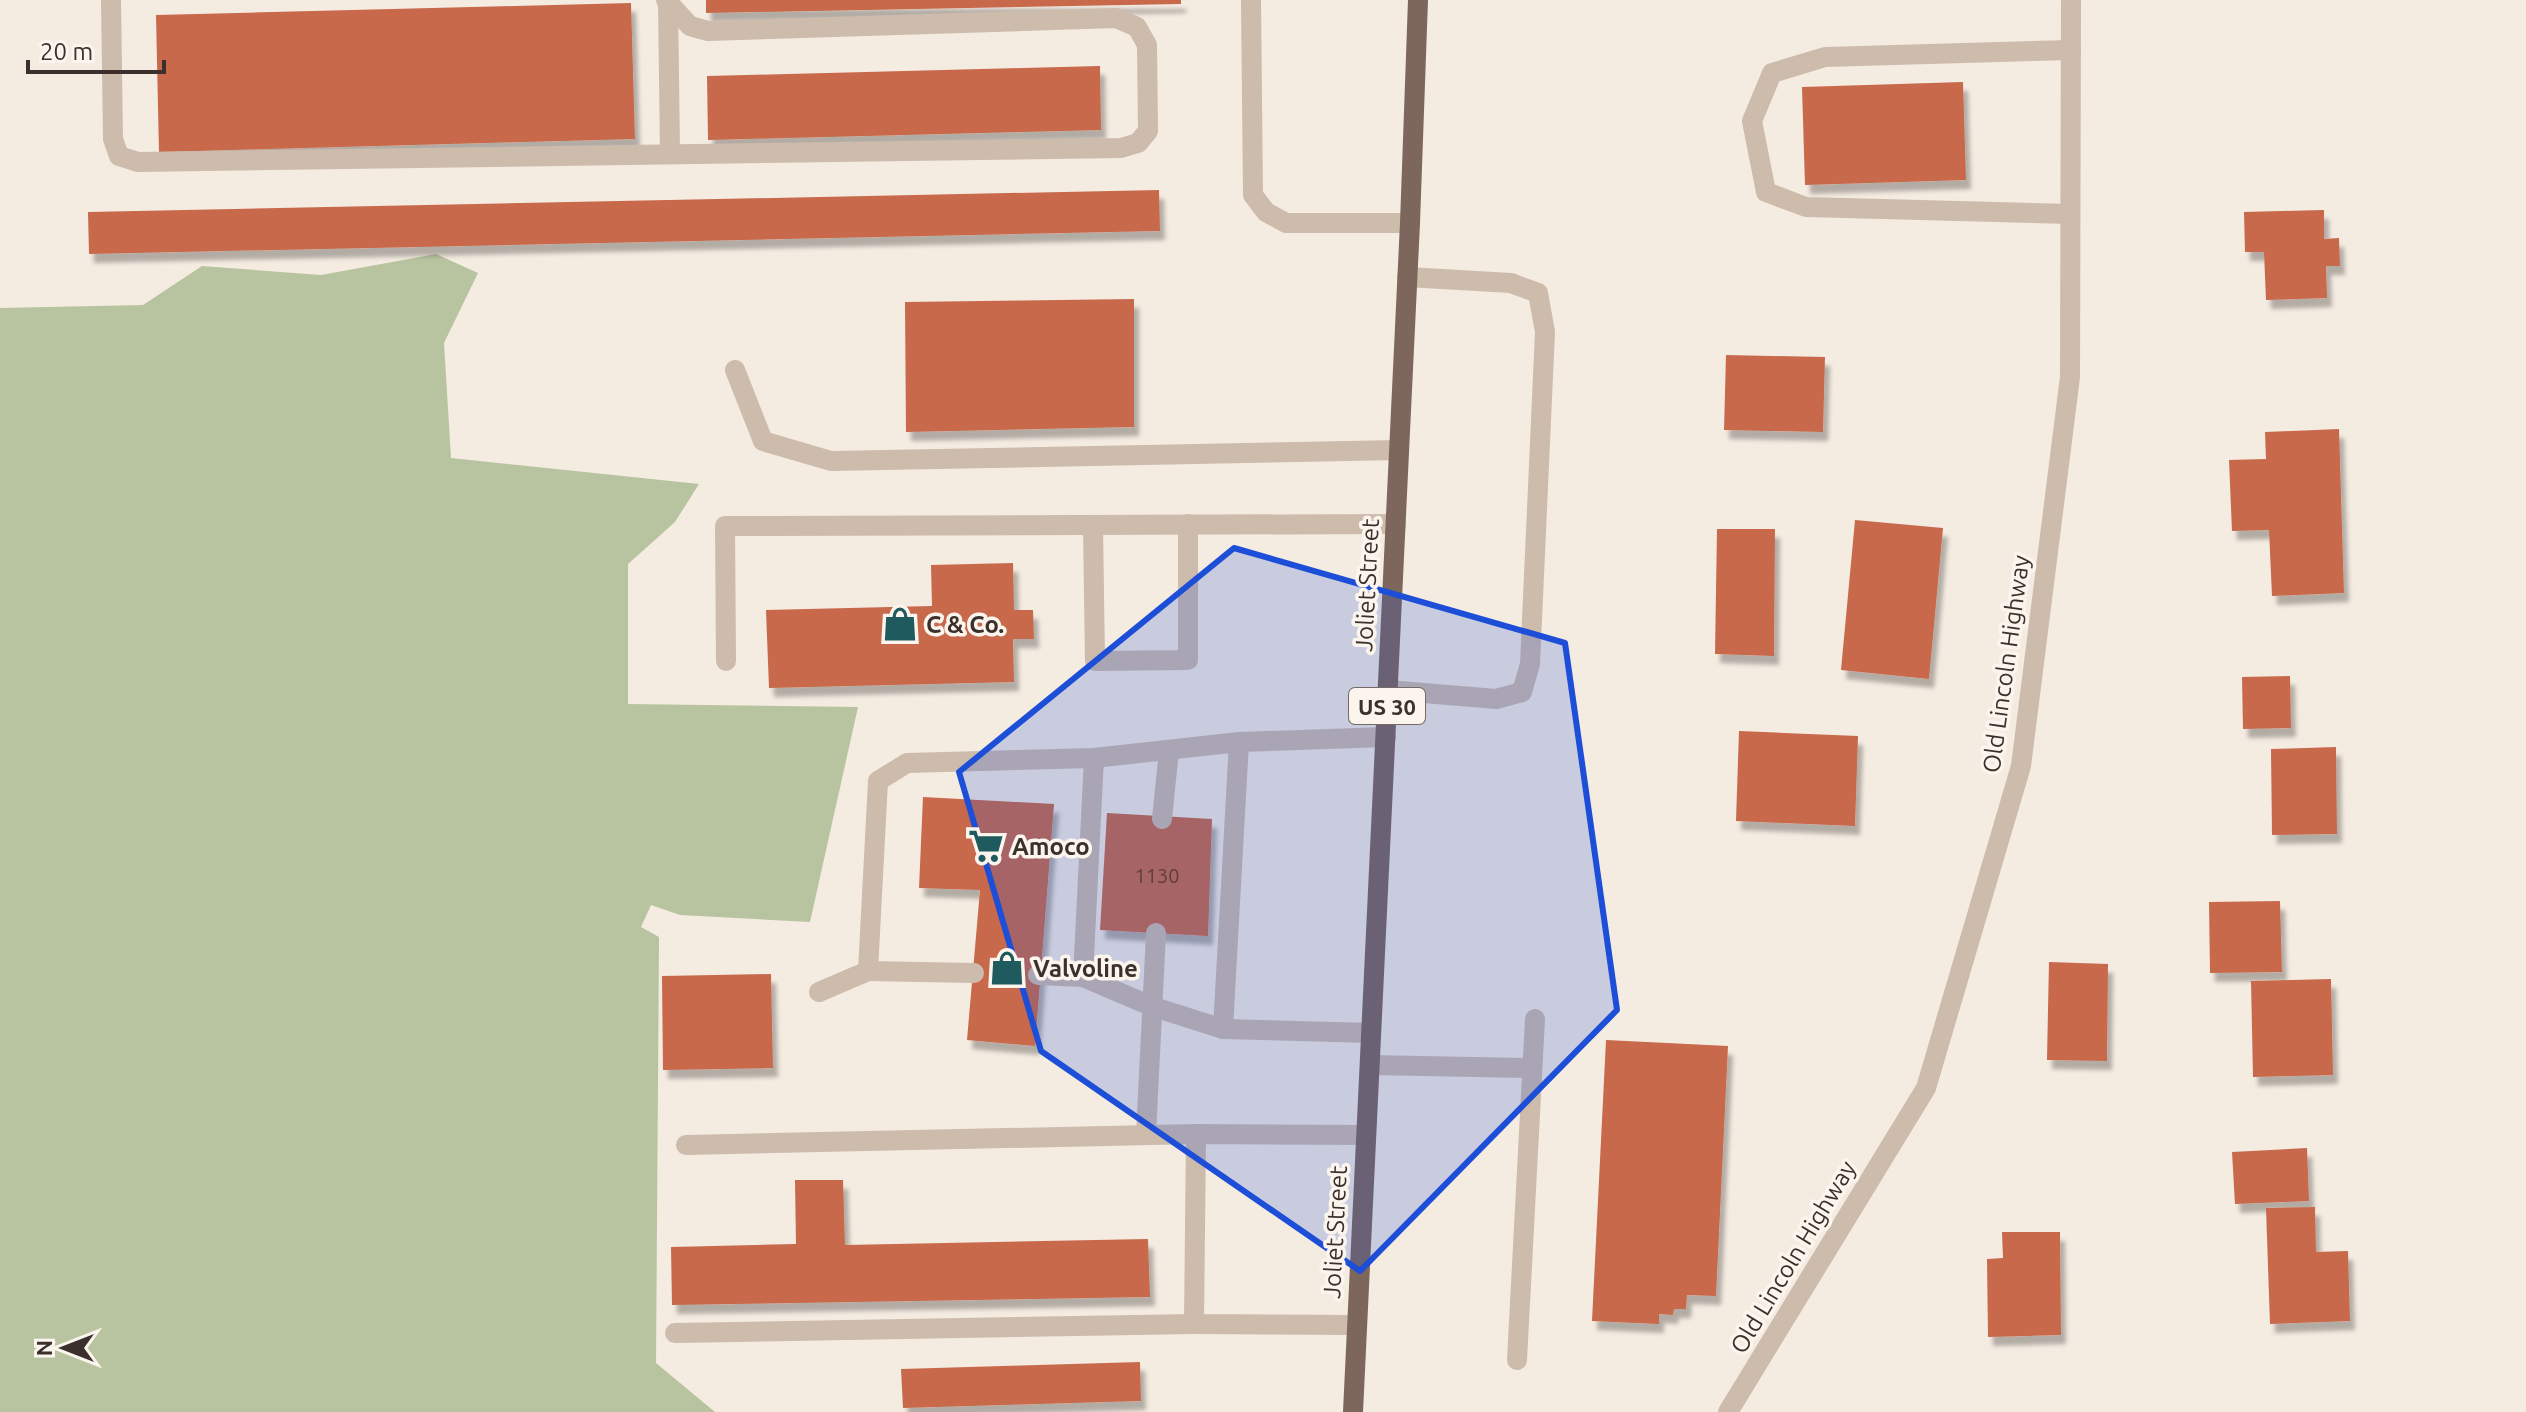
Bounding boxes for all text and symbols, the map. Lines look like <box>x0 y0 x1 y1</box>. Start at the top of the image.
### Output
scale bar <box>28 24 164 74</box>
text: 20 m <box>40 38 93 65</box>
street label: Joliet Street <box>1350 517 1384 652</box>
street label: Old Lincoln Highway <box>1977 553 2035 774</box>
shop icon: C & Co. <box>881 605 919 643</box>
place label: C & Co. <box>926 611 1004 638</box>
road number: US 30 <box>1349 688 1425 724</box>
supermarket icon: Amoco <box>967 827 1005 865</box>
place label: Amoco <box>1012 833 1090 860</box>
house number: 1130 <box>1134 864 1180 887</box>
shop icon: Valvoline <box>988 949 1026 987</box>
place label: Valvoline <box>1033 955 1138 982</box>
street label: Old Lincoln Highway <box>1725 1156 1861 1358</box>
street label: Joliet Street <box>1318 1164 1352 1299</box>
north arrow <box>24 1308 104 1388</box>
text: N <box>31 1340 56 1356</box>

